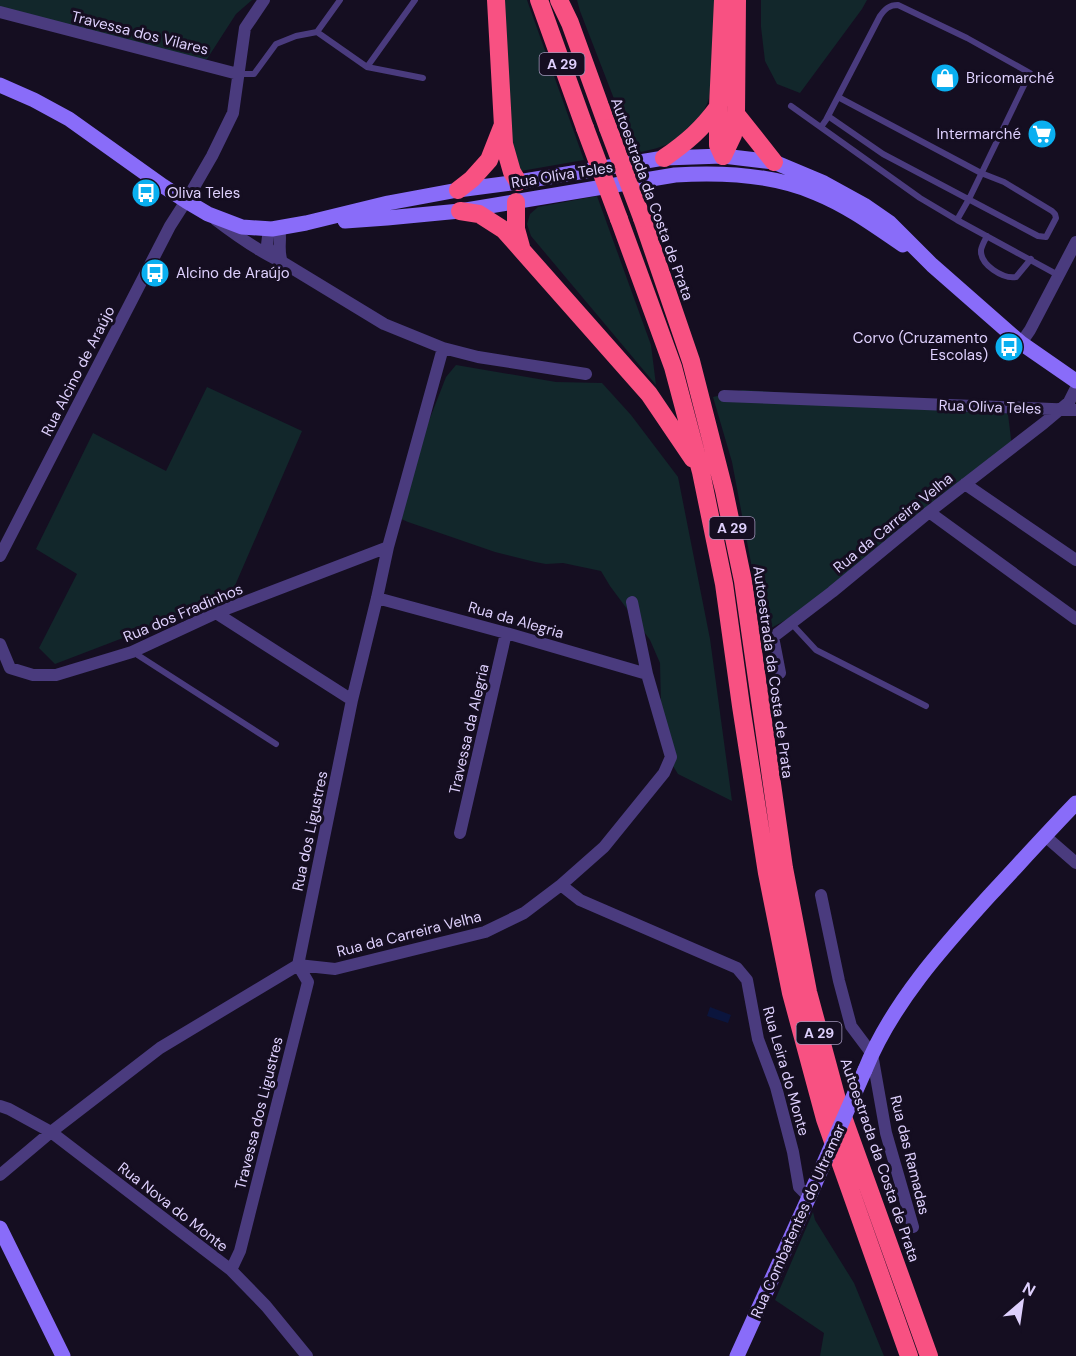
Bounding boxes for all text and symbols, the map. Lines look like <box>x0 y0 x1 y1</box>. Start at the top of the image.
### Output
street label: Travessa dos Vilares <box>69 6 211 60</box>
road number: A 29 <box>540 53 584 75</box>
shop icon: Bricomarché <box>929 62 961 94</box>
place label: Bricomarché <box>966 68 1054 88</box>
street label: Autoestrada da Costa de Prata <box>606 95 698 303</box>
supermarket icon: Intermarché <box>1026 118 1058 150</box>
place label: Intermarché <box>937 124 1021 144</box>
street label: Rua Oliva Teles <box>510 157 614 193</box>
bus stop icon: Oliva Teles <box>130 177 162 209</box>
place label: Oliva Teles <box>167 183 240 203</box>
bus stop icon: Alcino de Araújo <box>139 257 171 289</box>
place label: Alcino de Araújo <box>176 263 290 283</box>
street label: Rua Alcino de Araújo <box>37 303 119 439</box>
place label: Corvo (Cruzamento Escolas) <box>853 328 988 365</box>
bus stop icon: Corvo (Cruzamento Escolas) <box>993 331 1025 363</box>
street label: Rua Oliva Teles <box>938 395 1042 419</box>
street label: Rua da Carreira Velha <box>829 469 957 577</box>
road number: A 29 <box>710 517 754 539</box>
street label: Autoestrada da Costa de Prata <box>748 564 798 780</box>
street label: Rua dos Fradinhos <box>120 579 246 647</box>
street label: Rua da Alegria <box>466 597 566 643</box>
street label: Travessa da Alegria <box>444 662 494 796</box>
street label: Rua dos Ligustres <box>288 769 332 893</box>
street label: Rua da Carreira Velha <box>335 906 483 962</box>
street label: Rua Leira do Monte <box>758 1004 814 1138</box>
road number: A 29 <box>796 1022 842 1044</box>
street label: Travessa dos Ligustres <box>230 1034 288 1192</box>
street label: Autoestrada da Costa de Prata <box>836 1055 924 1265</box>
street label: Rua das Ramadas <box>886 1093 934 1217</box>
street label: Rua Combatentes do Ultramar <box>746 1120 850 1321</box>
street label: Rua Nova do Monte <box>114 1158 232 1256</box>
north arrow <box>992 1272 1052 1332</box>
text: N <box>1019 1277 1039 1301</box>

